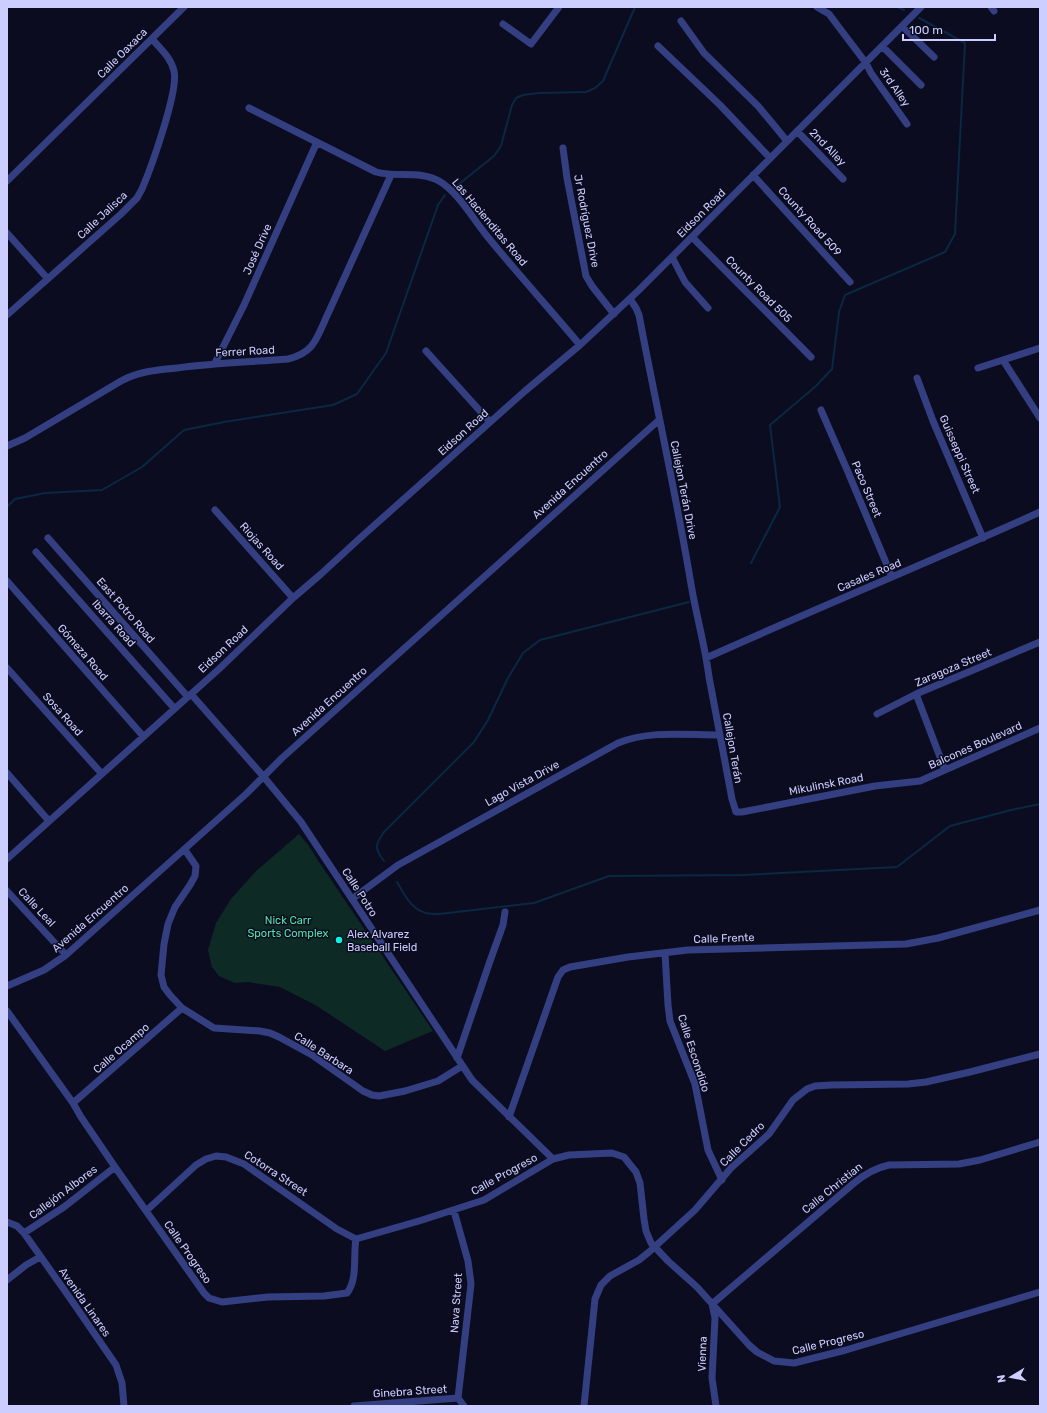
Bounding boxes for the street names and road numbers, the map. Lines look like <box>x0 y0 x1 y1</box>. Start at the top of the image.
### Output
street label: Calle Oaxaca <box>95 26 150 81</box>
street label: 3rd Alley <box>877 65 913 109</box>
street label: 2nd Alley <box>807 126 849 169</box>
street label: Jr Rodríguez Drive <box>571 173 602 269</box>
street label: Las Hacienditas Road <box>449 176 530 269</box>
street label: County Road 509 <box>775 184 844 259</box>
street label: Eidson Road <box>674 186 728 240</box>
street label: Calle Jalisca <box>75 189 130 242</box>
street label: José Drive <box>240 222 274 277</box>
street label: County Road 505 <box>723 253 795 326</box>
street label: Ferrer Road <box>215 343 275 360</box>
street label: Eidson Road <box>435 406 491 458</box>
street label: Guisseppi Street <box>936 413 983 496</box>
street label: Callejon Terán Drive <box>668 439 699 541</box>
street label: Avenida Encuentro <box>530 447 611 522</box>
street label: Paco Street <box>849 459 884 520</box>
street label: Riojas Road <box>237 520 286 573</box>
street label: Casales Road <box>835 556 903 595</box>
street label: East Potro Road <box>94 575 157 646</box>
street label: Ibarra Road <box>89 597 138 650</box>
street label: Gómeza Road <box>55 622 111 683</box>
street label: Eidson Road <box>196 623 251 676</box>
street label: Zaragoza Street <box>913 645 994 689</box>
street label: Avenida Encuentro <box>289 664 370 739</box>
street label: Sosa Road <box>40 690 85 739</box>
street label: Callejon Terán <box>720 712 745 784</box>
street label: Balcones Boulevard <box>926 719 1024 772</box>
street label: Lago Vista Drive <box>483 758 561 809</box>
street label: Mikulinsk Road <box>788 771 864 798</box>
street label: Calle Potro <box>339 865 380 919</box>
street label: Avenida Encuentro <box>49 882 131 955</box>
street label: Calle Leal <box>15 885 58 930</box>
street label: Calle Frente <box>693 931 755 946</box>
street label: Calle Escondido <box>675 1013 712 1094</box>
street label: Calle Ocampo <box>91 1021 152 1076</box>
street label: Calle Barbara <box>292 1029 356 1077</box>
street label: Calle Cedro <box>717 1119 767 1169</box>
street label: Cotorra Street <box>242 1148 310 1199</box>
street label: Calle Progreso <box>469 1151 540 1198</box>
street label: Calle Christian <box>800 1160 865 1217</box>
street label: Callejón Albores <box>27 1162 100 1222</box>
street label: Calle Progreso <box>161 1218 214 1286</box>
street label: Avenida Linares <box>56 1265 113 1340</box>
street label: Nava Street <box>448 1272 465 1333</box>
street label: Calle Progreso <box>791 1327 865 1358</box>
street label: Vienna <box>695 1336 710 1372</box>
street label: Ginebra Street <box>373 1382 448 1401</box>

